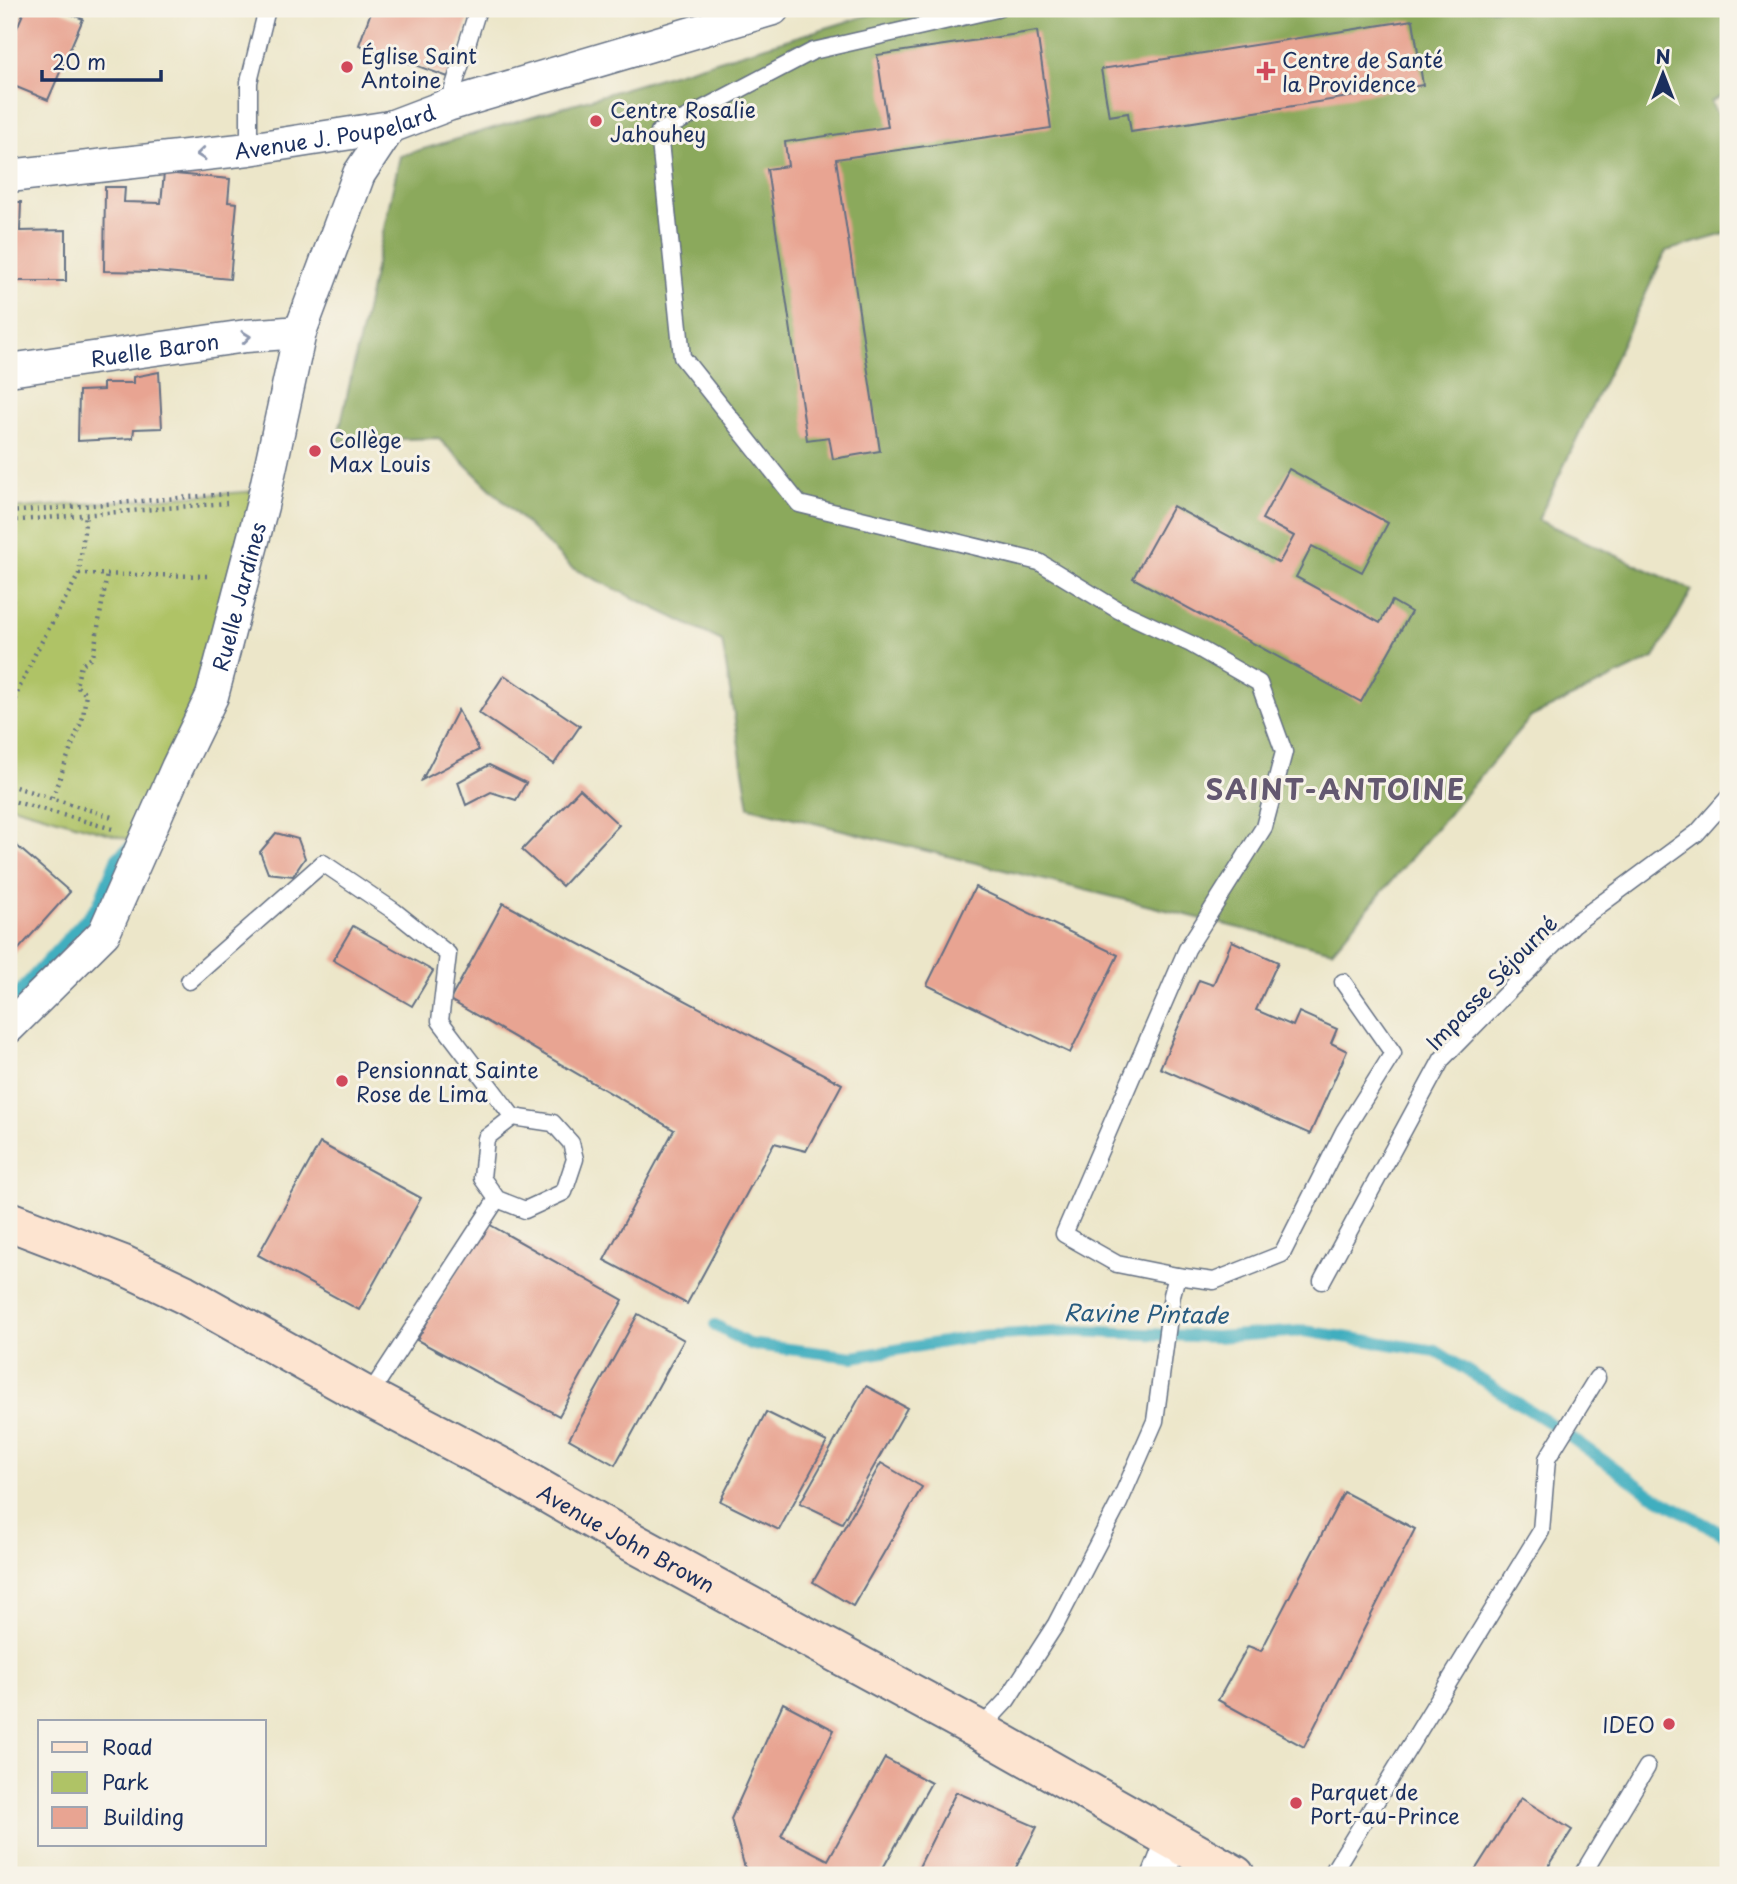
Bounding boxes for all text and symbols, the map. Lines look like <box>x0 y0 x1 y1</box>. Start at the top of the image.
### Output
scale bar <box>42 38 161 82</box>
north arrow <box>1628 38 1698 108</box>
place label: Église Saint Antoine <box>361 39 477 95</box>
text: N <box>1655 42 1671 70</box>
place label: Centre de Santé la Providence <box>1282 43 1443 99</box>
text: 20 m <box>52 45 106 77</box>
marker: Église Saint Antoine <box>339 59 355 75</box>
marker: Centre de Santé la Providence <box>1256 61 1276 81</box>
place label: Centre Rosalie Jahouhey <box>610 93 756 149</box>
street label: Avenue J. Poupelard <box>233 95 440 167</box>
marker: Centre Rosalie Jahouhey <box>588 113 604 129</box>
one-way arrow <box>195 146 206 161</box>
street label: Ruelle Baron <box>88 324 221 374</box>
one-way arrow <box>240 329 252 344</box>
place label: Collège Max Louis <box>329 423 430 479</box>
marker: Collège Max Louis <box>307 443 323 459</box>
street label: Ruelle Jardines <box>203 518 273 675</box>
district label: SAINT-ANTOINE <box>1206 767 1466 810</box>
street label: Impasse Séjourné <box>1418 907 1564 1057</box>
place label: Pensionnat Sainte Rose de Lima <box>356 1053 539 1109</box>
marker: Pensionnat Sainte Rose de Lima <box>334 1073 350 1089</box>
water label: Ravine Pintade <box>1063 1294 1230 1332</box>
street label: Avenue John Brown <box>532 1475 721 1600</box>
place label: IDEO <box>1602 1708 1655 1740</box>
marker: IDEO <box>1661 1716 1677 1732</box>
legend <box>38 1720 266 1846</box>
text: Road <box>102 1730 153 1762</box>
text: Park <box>102 1765 149 1797</box>
place label: Parquet de Port-au-Prince <box>1310 1775 1460 1831</box>
marker: Parquet de Port-au-Prince <box>1288 1795 1304 1811</box>
text: Building <box>102 1800 184 1832</box>

